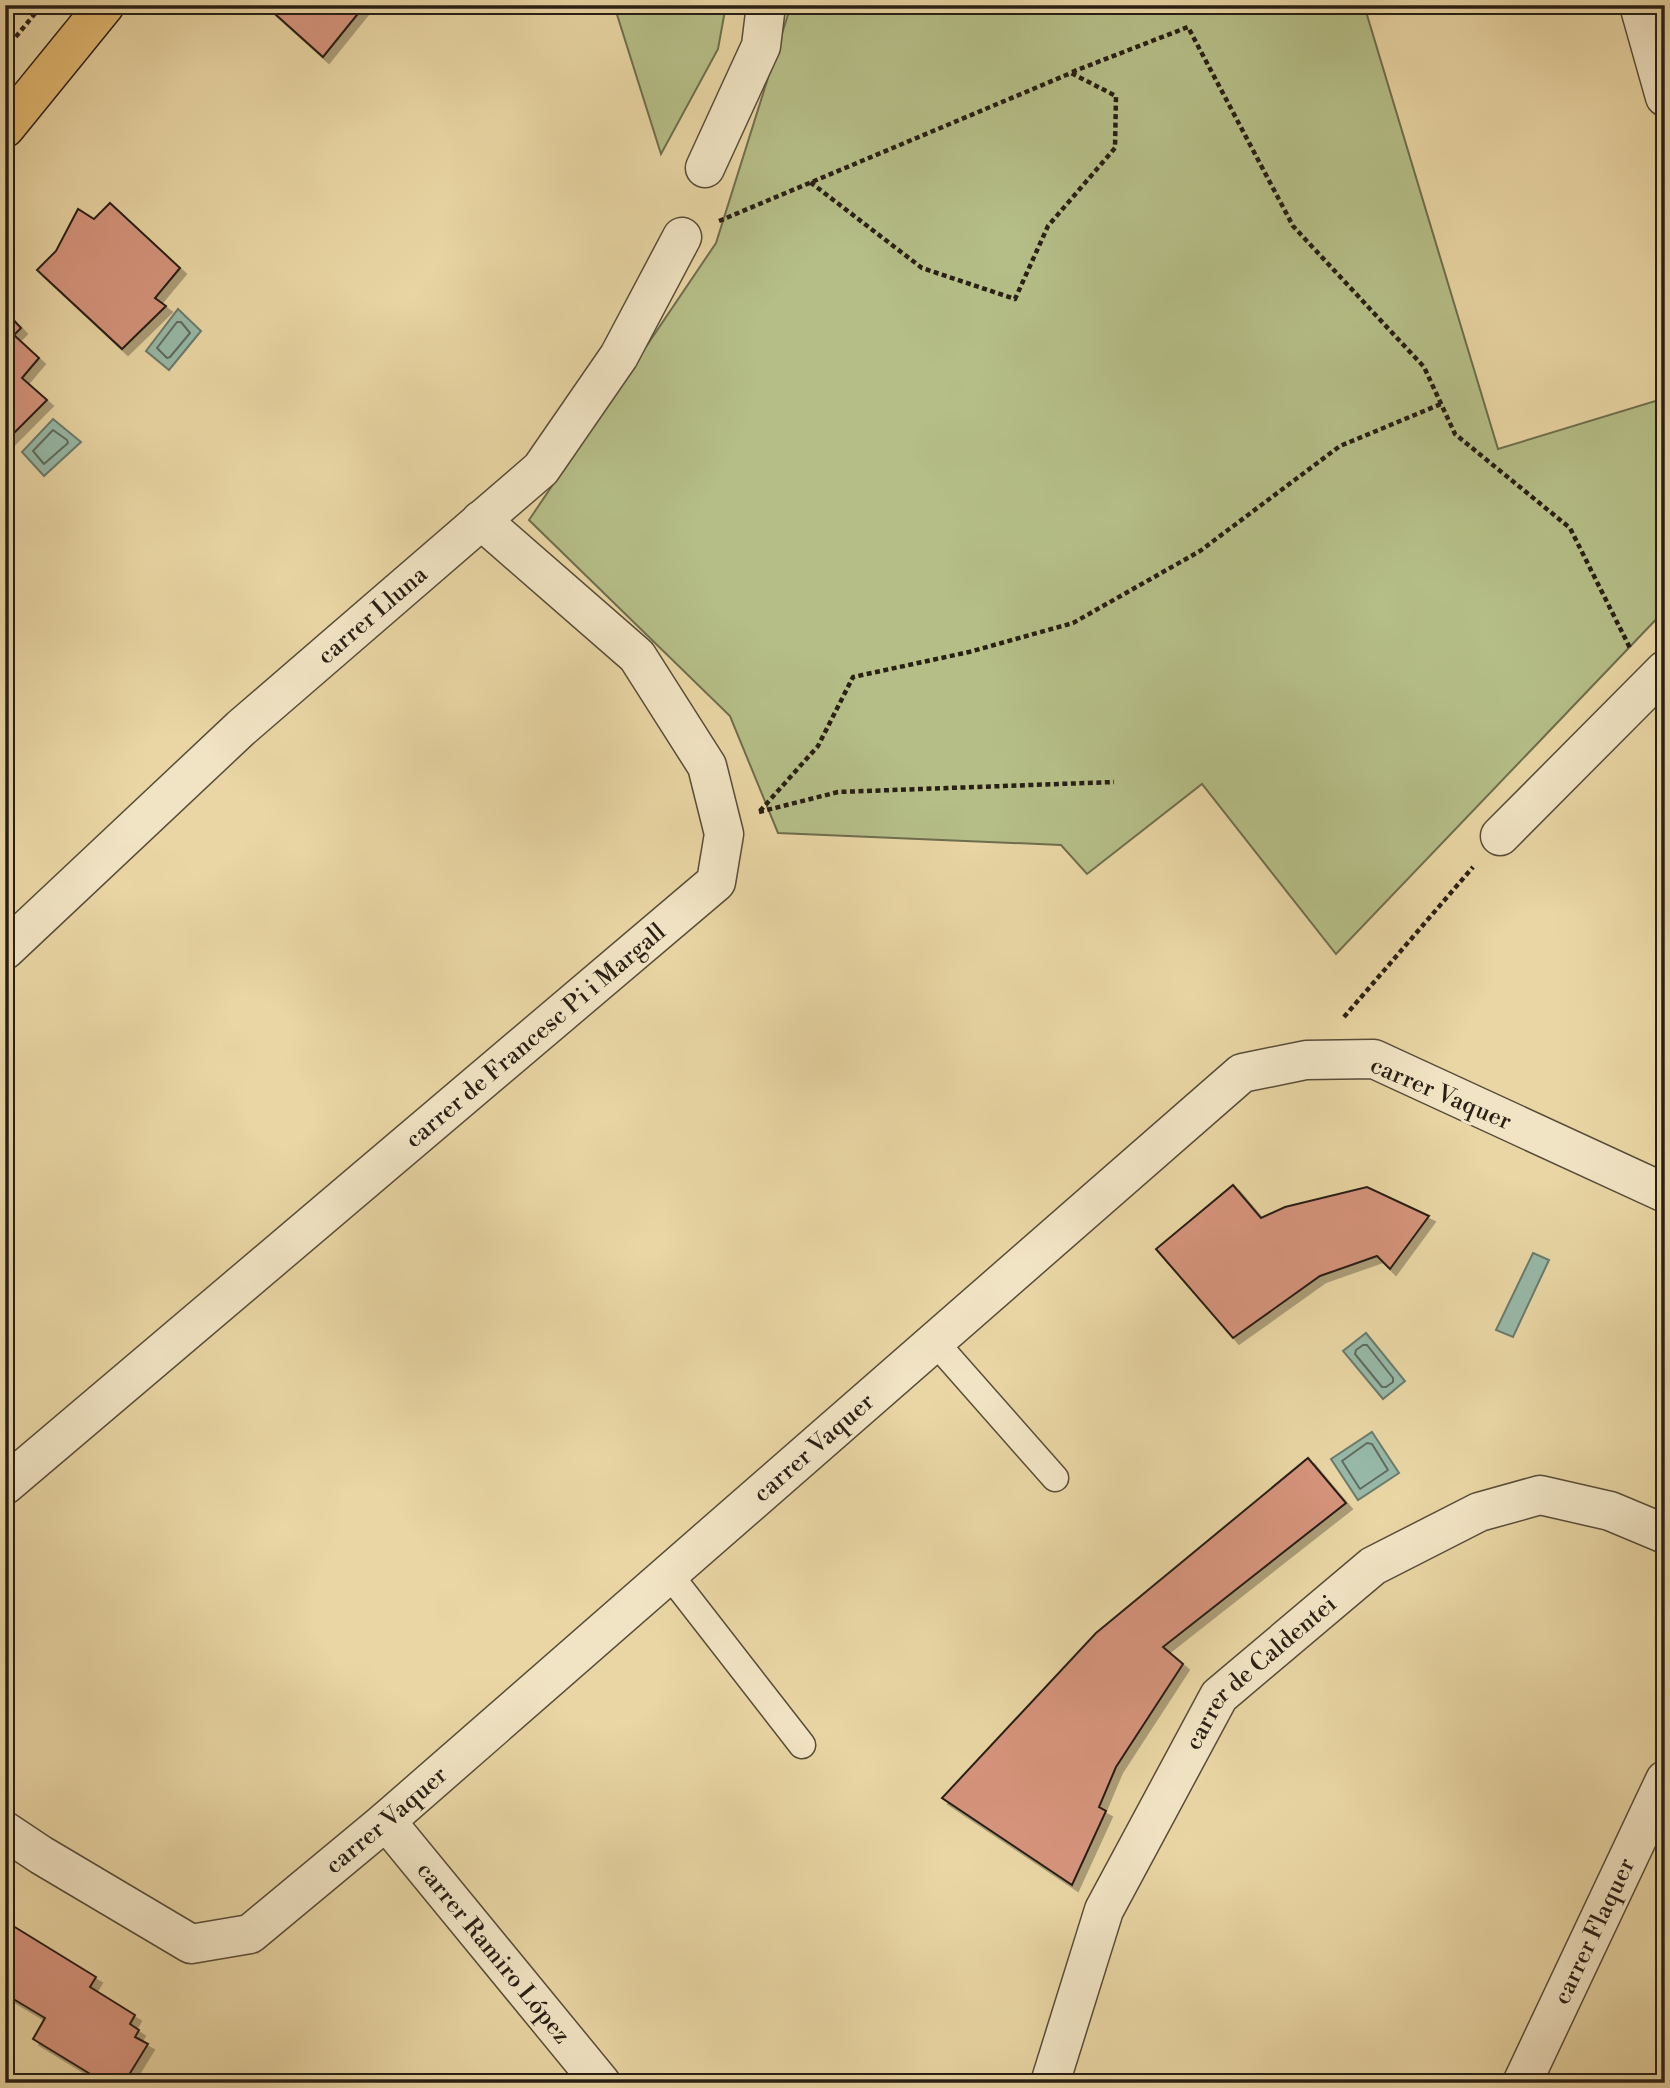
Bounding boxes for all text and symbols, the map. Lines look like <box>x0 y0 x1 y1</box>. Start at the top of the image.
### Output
street label: carrer Lluna <box>311 559 434 671</box>
street label: carrer de Francesc Pi i Margall <box>399 917 672 1155</box>
street label: carrer Vaquer <box>1365 1051 1516 1137</box>
street label: carrer Vaquer <box>747 1387 881 1509</box>
street label: carrer de Caldentei <box>1179 1589 1343 1756</box>
street label: carrer Vaquer <box>319 1760 454 1881</box>
street label: carrer Flaquer <box>1547 1853 1642 2010</box>
street label: carrer Ramiro López <box>410 1856 577 2050</box>

